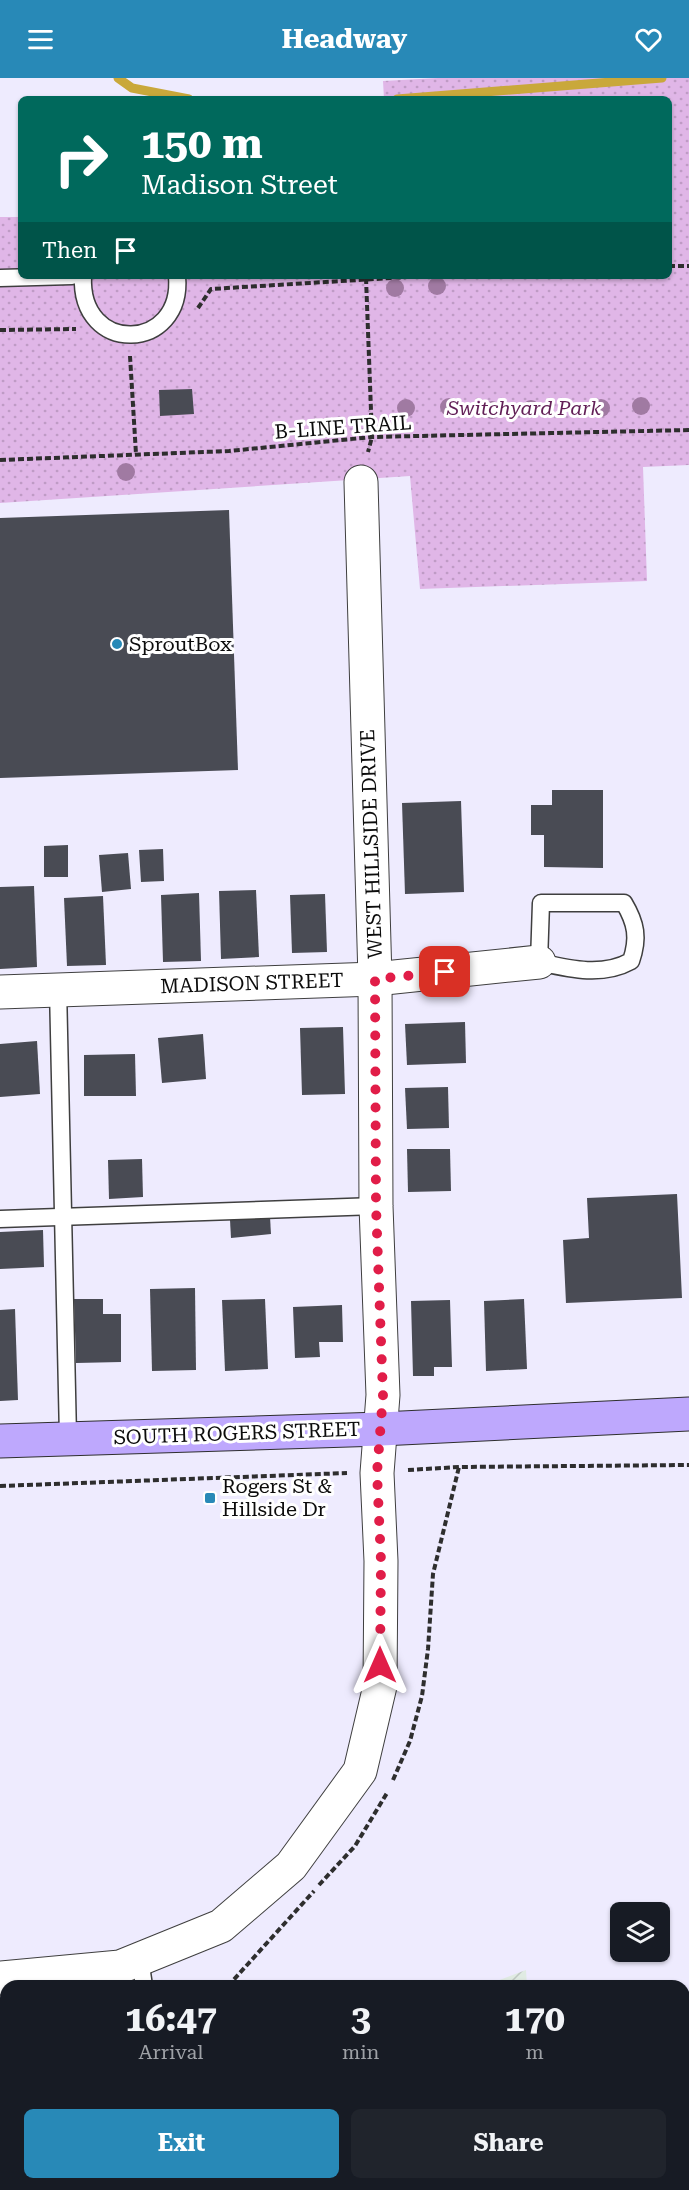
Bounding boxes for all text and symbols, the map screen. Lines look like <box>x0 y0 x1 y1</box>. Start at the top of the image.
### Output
icon: menu <box>24 23 57 56</box>
text: Headway <box>282 23 407 55</box>
icon: heart <box>632 23 665 56</box>
text: 150 m <box>141 119 263 168</box>
icon: right <box>42 120 120 198</box>
text: Madison Street <box>141 169 338 201</box>
icon: arrive <box>109 234 142 267</box>
text: Then <box>42 238 97 263</box>
park label: Switchyard Park <box>446 396 601 420</box>
street label: B-LINE TRAIL <box>274 410 412 444</box>
place label: SproutBox <box>129 632 232 656</box>
marker: SproutBox <box>110 637 124 651</box>
street label: WEST HILLSIDE DRIVE <box>355 729 387 959</box>
pin <box>419 946 470 997</box>
icon: arrive <box>428 955 461 988</box>
street label: MADISON STREET <box>160 968 344 998</box>
street label: SOUTH ROGERS STREET <box>113 1417 361 1449</box>
place label: Rogers St & Hillside Dr <box>222 1474 332 1521</box>
marker: Rogers St & Hillside Dr <box>203 1491 217 1505</box>
position arrow <box>348 1633 412 1697</box>
map controls <box>610 1902 670 1962</box>
button: layers <box>610 1902 670 1962</box>
text: 16:47 <box>125 1998 217 2040</box>
text: 3 <box>351 1998 371 2040</box>
text: 170 <box>505 1998 565 2040</box>
text: Arrival <box>138 2040 203 2064</box>
text: min <box>342 2040 379 2064</box>
text: m <box>526 2040 544 2064</box>
button: Exit <box>24 2109 339 2178</box>
button: Share <box>351 2109 666 2178</box>

